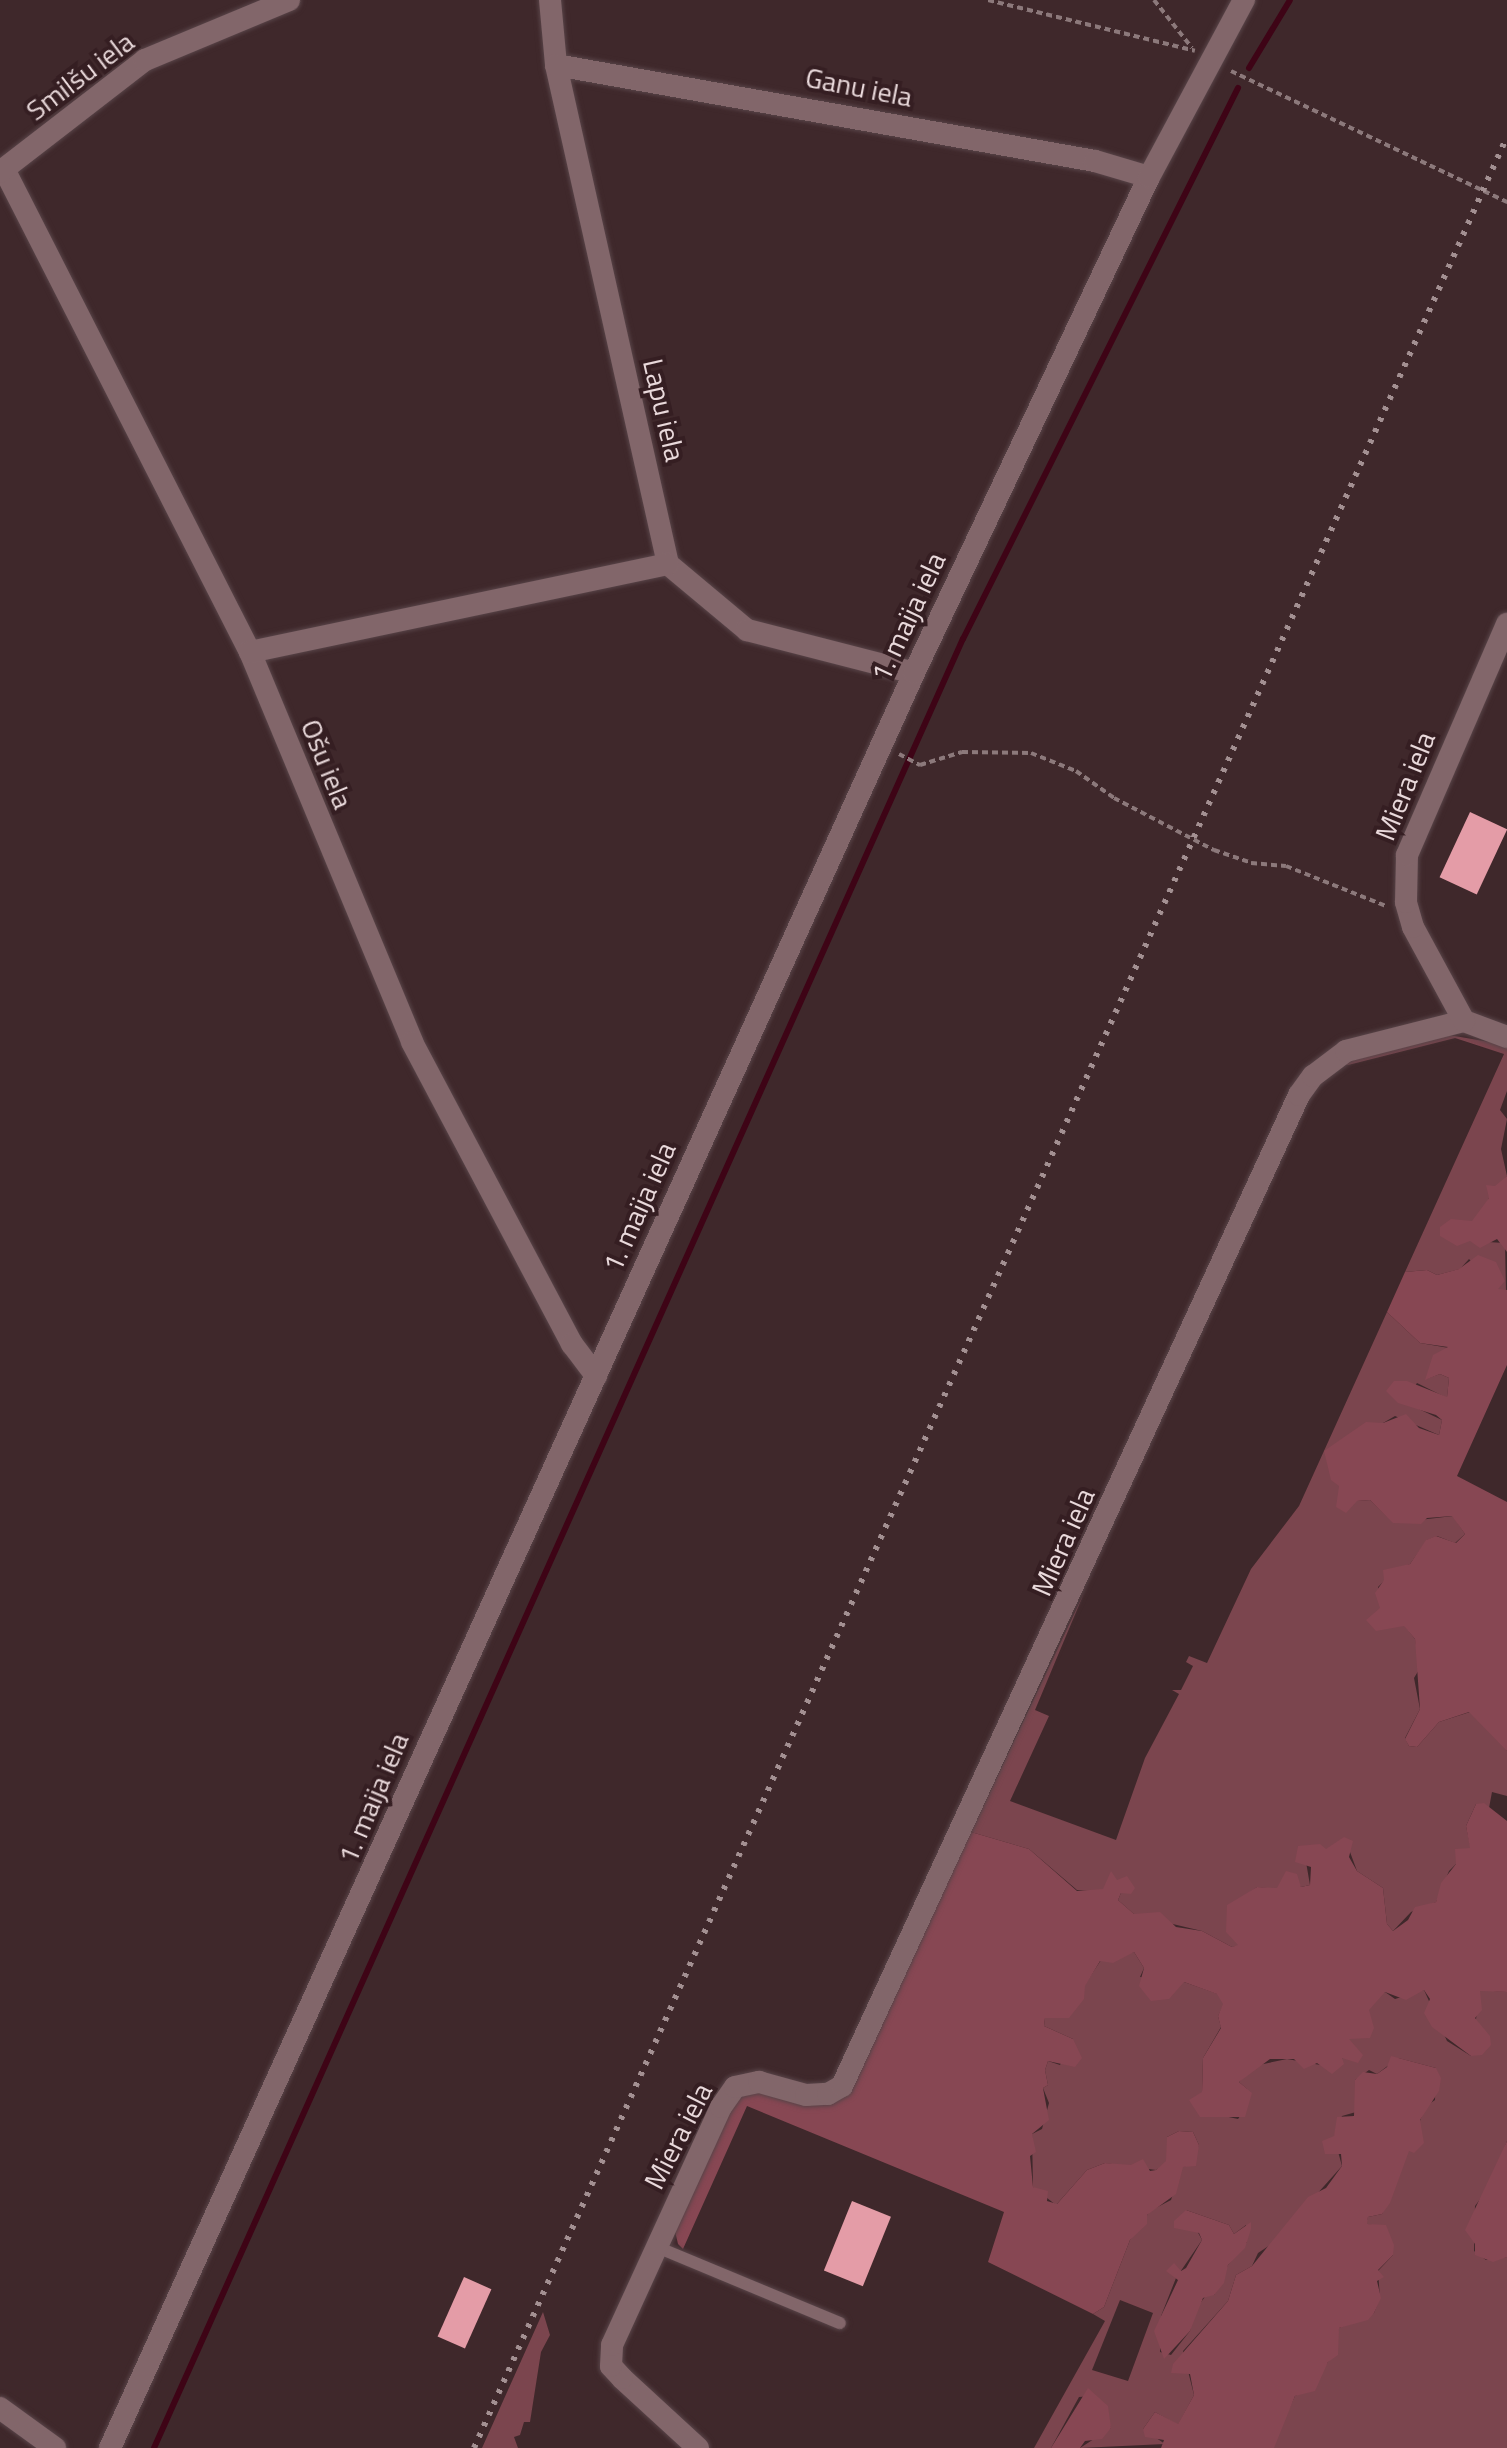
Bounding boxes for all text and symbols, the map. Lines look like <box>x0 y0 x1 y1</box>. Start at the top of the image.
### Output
street label: Smilšu iela <box>20 25 140 127</box>
street label: Ganu iela <box>803 60 915 114</box>
street label: Lapu iela <box>636 356 692 464</box>
street label: 1. maija iela <box>863 547 953 687</box>
street label: Ošu iela <box>294 714 360 814</box>
street label: Miera iela <box>1368 727 1442 845</box>
street label: 1. maija iela <box>595 1137 683 1277</box>
street label: Miera iela <box>1024 1483 1102 1601</box>
street label: 1. maija iela <box>330 1728 416 1868</box>
street label: Miera iela <box>637 2077 719 2195</box>

